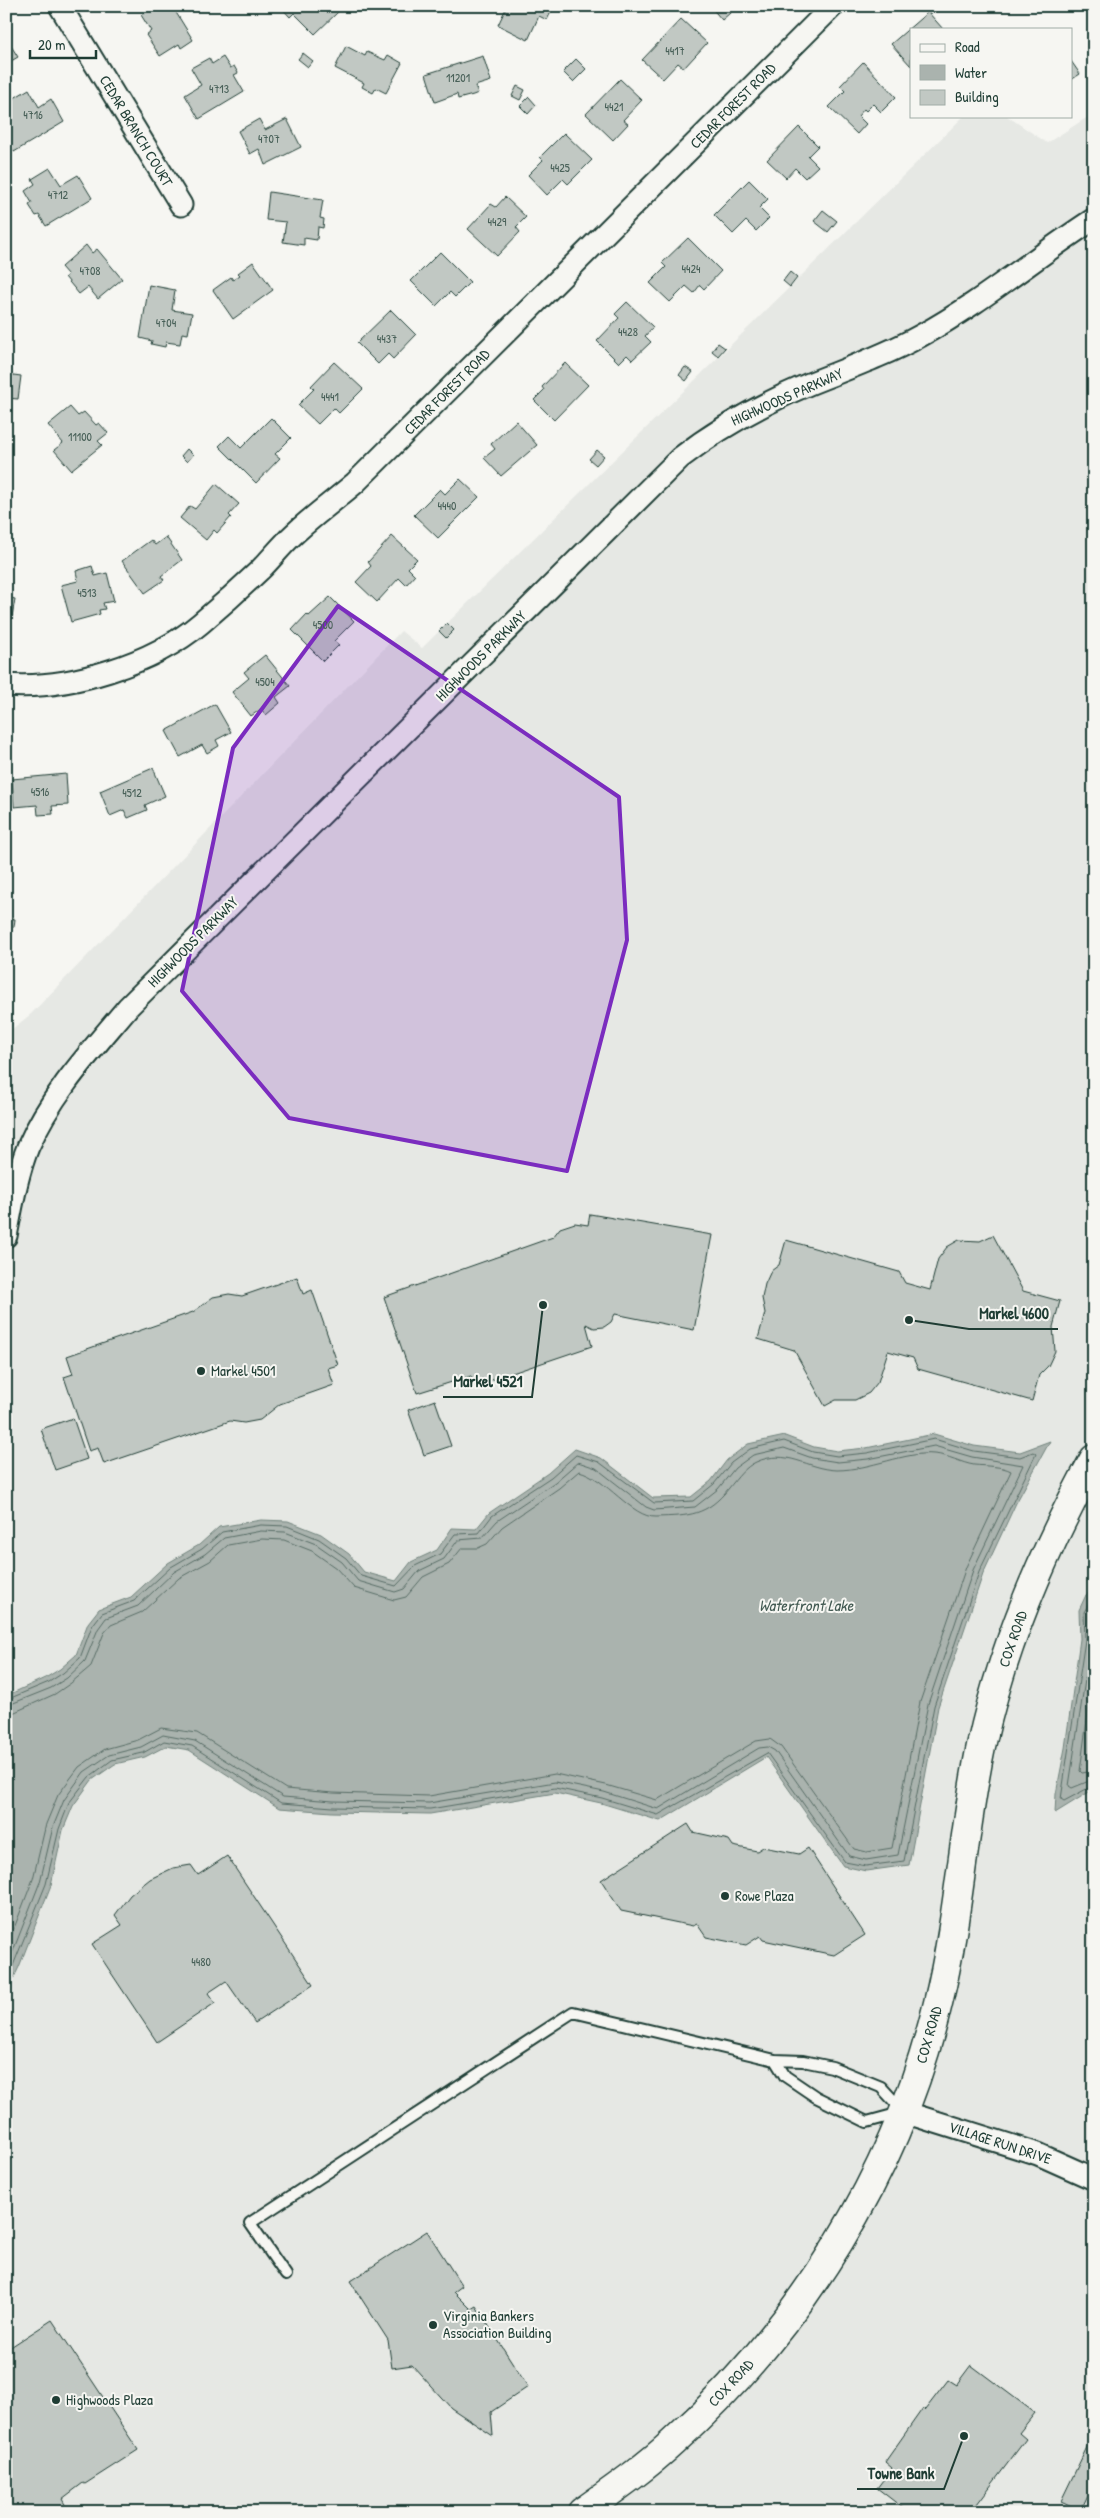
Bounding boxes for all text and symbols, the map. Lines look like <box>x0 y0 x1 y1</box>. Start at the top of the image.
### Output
scale bar <box>30 28 96 60</box>
legend <box>910 28 1072 118</box>
text: 20 m <box>38 34 65 55</box>
text: Road <box>955 36 980 57</box>
house number: 4417 <box>665 42 685 59</box>
street label: CEDAR FOREST ROAD <box>685 57 781 153</box>
text: Water <box>955 62 987 83</box>
house number: 11201 <box>446 69 470 86</box>
street label: CEDAR BRANCH COURT <box>95 71 179 191</box>
house number: 4713 <box>209 80 229 97</box>
text: Building <box>955 86 999 107</box>
house number: 4421 <box>605 98 623 115</box>
house number: 4716 <box>23 106 43 123</box>
house number: 4707 <box>258 130 280 147</box>
house number: 4425 <box>550 159 570 176</box>
house number: 4712 <box>48 186 69 203</box>
house number: 4429 <box>487 213 507 230</box>
house number: 4424 <box>681 260 701 277</box>
house number: 4708 <box>79 262 101 279</box>
house number: 4704 <box>156 314 177 331</box>
house number: 4428 <box>618 323 638 340</box>
house number: 4437 <box>377 330 397 347</box>
street label: CEDAR FOREST ROAD <box>399 343 495 439</box>
street label: HIGHWOODS PARKWAY <box>727 362 846 431</box>
house number: 4441 <box>321 388 339 405</box>
house number: 11100 <box>68 428 92 445</box>
house number: 4440 <box>438 497 456 514</box>
house number: 4513 <box>77 584 97 601</box>
street label: HIGHWOODS PARKWAY <box>431 605 531 706</box>
house number: 4500 <box>313 616 333 633</box>
house number: 4504 <box>255 673 275 690</box>
house number: 4516 <box>31 783 50 800</box>
house number: 4512 <box>122 784 142 801</box>
street label: HIGHWOODS PARKWAY <box>143 891 243 992</box>
callout: Markel 4600 <box>969 1298 1058 1329</box>
text: Markel 4600 <box>979 1302 1049 1324</box>
place label: Markel 4501 <box>211 1360 275 1381</box>
marker: Markel 4501 <box>195 1365 207 1377</box>
callout: Markel 4521 <box>443 1366 532 1397</box>
text: Markel 4521 <box>454 1370 523 1392</box>
water label: Waterfront Lake <box>759 1594 854 1616</box>
street label: COX ROAD <box>993 1607 1032 1670</box>
place label: Rowe Plaza <box>735 1885 794 1906</box>
marker: Rowe Plaza <box>719 1890 731 1902</box>
house number: 4480 <box>191 1953 211 1970</box>
street label: COX ROAD <box>910 2003 947 2066</box>
street label: VILLAGE RUN DRIVE <box>946 2116 1054 2169</box>
place label: Virginia Bankers Association Building <box>443 2305 552 2343</box>
marker: Virginia Bankers Association Building <box>427 2319 439 2331</box>
street label: COX ROAD <box>703 2353 759 2411</box>
place label: Highwoods Plaza <box>66 2389 153 2410</box>
marker: Highwoods Plaza <box>50 2394 62 2406</box>
callout: Towne Bank <box>857 2458 944 2489</box>
text: Towne Bank <box>867 2462 935 2484</box>

